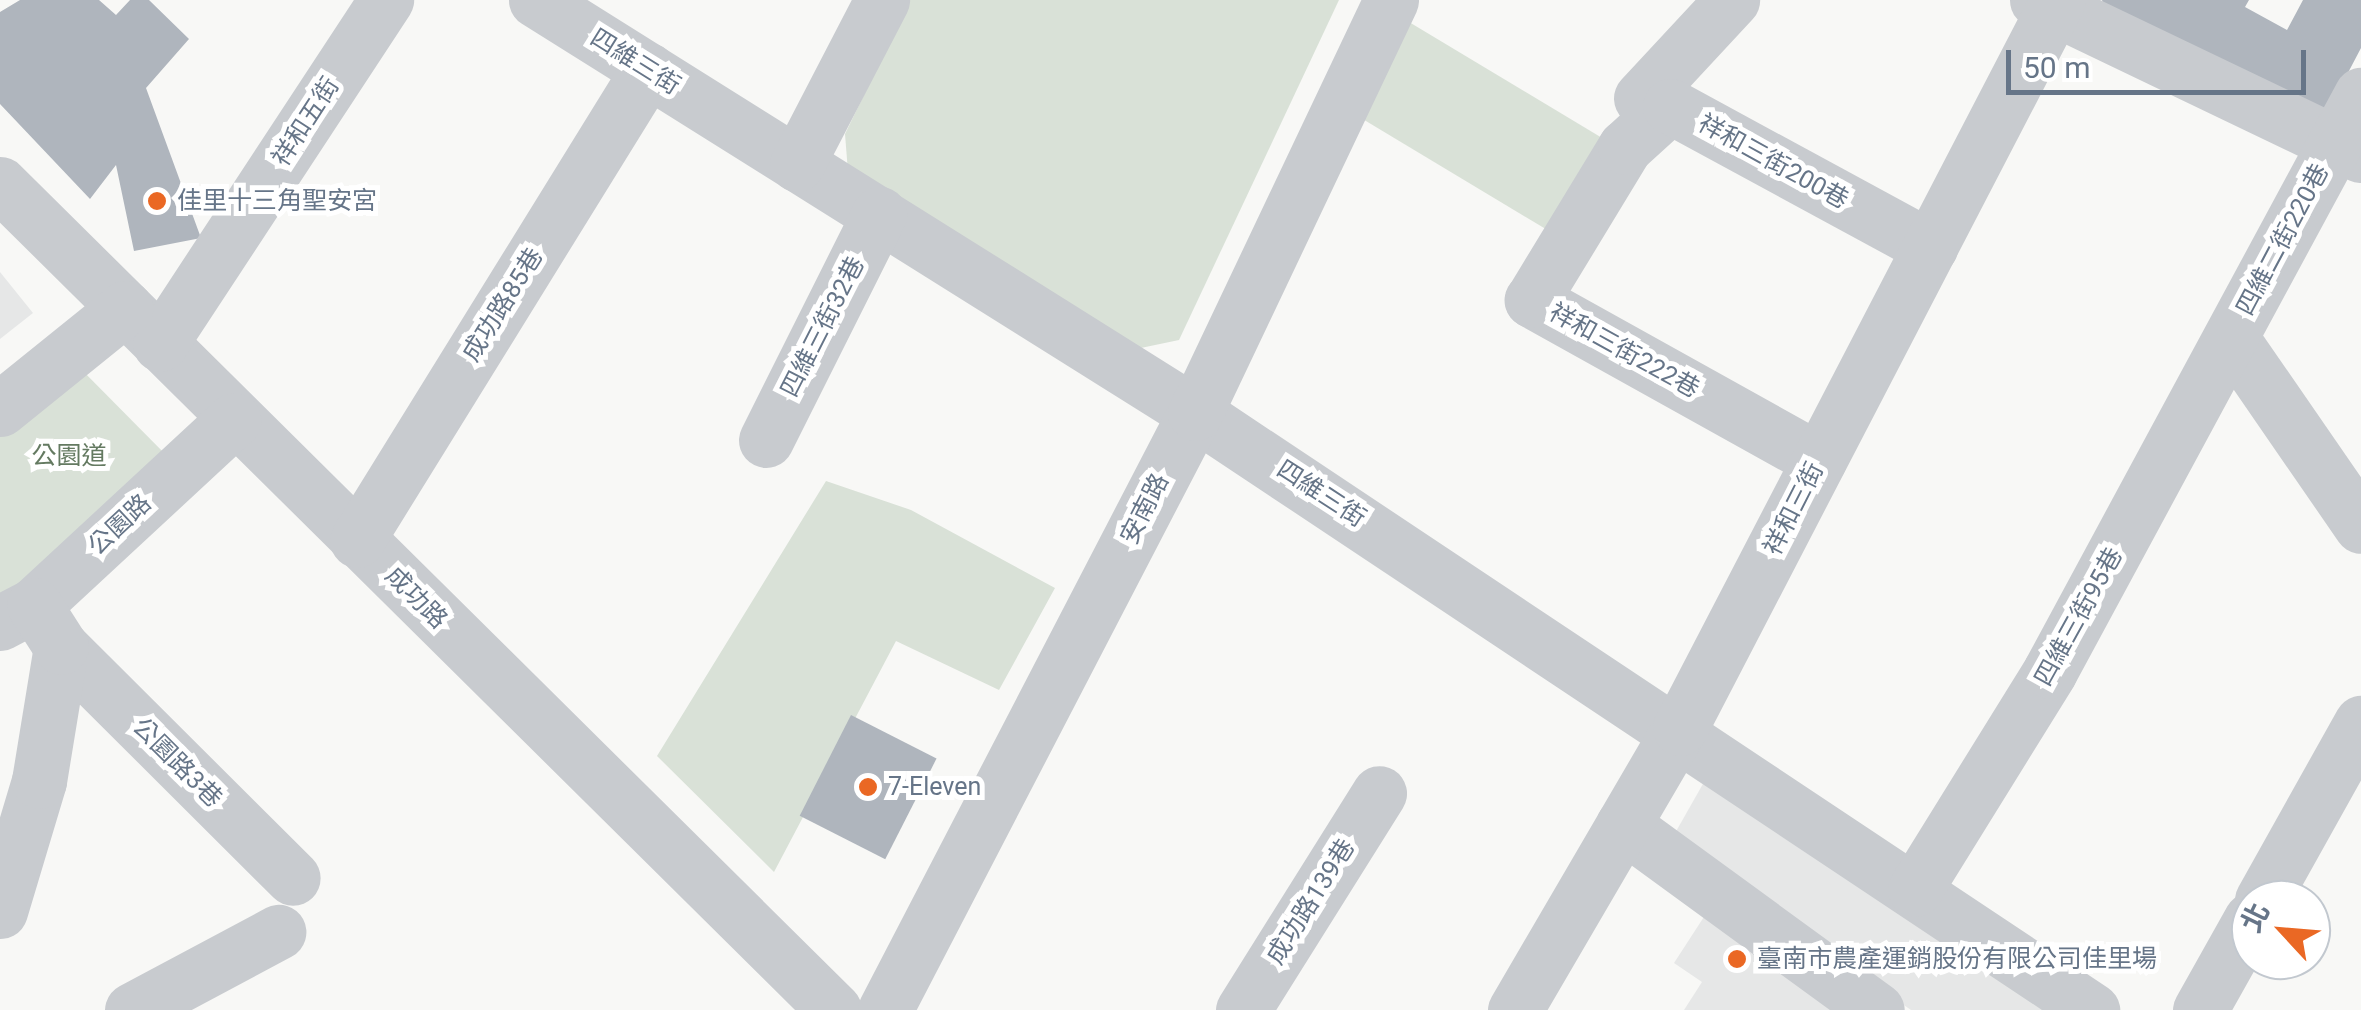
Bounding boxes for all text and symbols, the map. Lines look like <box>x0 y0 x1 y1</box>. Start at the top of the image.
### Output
street label: 四維三街 <box>585 23 685 101</box>
scale bar <box>2011 30 2311 92</box>
text: 50 m <box>2023 50 2090 85</box>
street label: 祥和五街 <box>266 72 346 172</box>
street label: 祥和三街200巷 <box>1693 108 1853 216</box>
street label: 四維二街220巷 <box>2231 159 2335 321</box>
place label: 佳里十三角聖安宮 <box>177 186 377 216</box>
marker: 佳里十三角聖安宮 <box>146 190 168 212</box>
street label: 成功路85巷 <box>456 243 550 367</box>
street label: 四維三街32巷 <box>775 252 871 402</box>
street label: 祥和三街222巷 <box>1544 297 1704 405</box>
park label: 公園道 <box>32 441 106 471</box>
street label: 四維三街 <box>1271 454 1371 534</box>
street label: 祥和三街 <box>1758 458 1830 560</box>
street label: 安南路 <box>1115 469 1175 549</box>
street label: 公園路 <box>82 488 158 562</box>
street label: 四維三街95巷 <box>2029 543 2129 691</box>
street label: 成功路 <box>379 561 453 635</box>
street label: 公園路3巷 <box>126 712 228 814</box>
place label: 7-Eleven <box>888 772 981 802</box>
marker: 7-Eleven <box>857 776 879 798</box>
street label: 成功路139巷 <box>1261 834 1361 970</box>
north arrow <box>2231 880 2331 980</box>
text: 北 <box>2234 898 2276 937</box>
place label: 臺南市農產運銷股份有限公司佳里場 <box>1757 944 2157 974</box>
marker: 臺南市農產運銷股份有限公司佳里場 <box>1726 948 1748 970</box>

